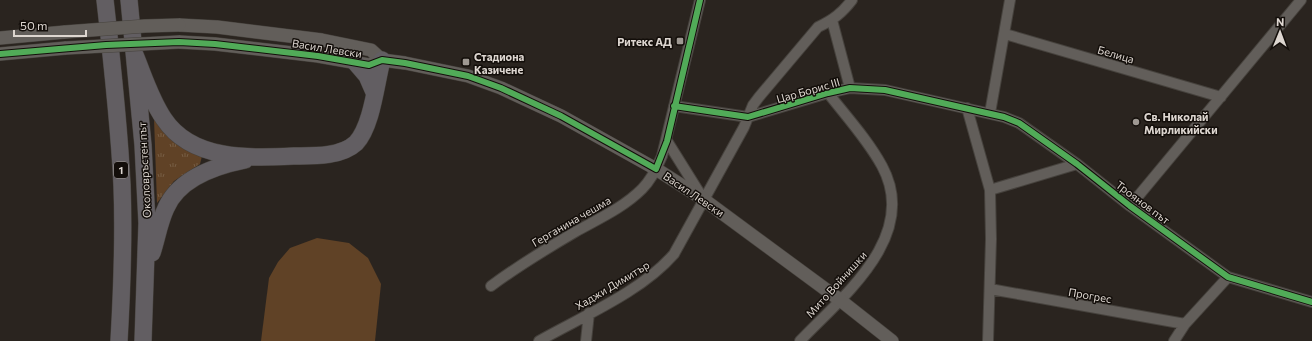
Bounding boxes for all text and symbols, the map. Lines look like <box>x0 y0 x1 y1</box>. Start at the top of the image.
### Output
scale bar <box>14 12 86 38</box>
north arrow <box>1260 12 1300 52</box>
text: N <box>1276 15 1284 28</box>
text: 50 m <box>20 18 48 32</box>
place label: Ритекс АД <box>617 35 672 48</box>
street label: Васил Левски <box>291 36 363 60</box>
marker: Ритекс АД <box>675 36 685 46</box>
street label: Белица <box>1096 43 1136 65</box>
place label: Стадиона Казичене <box>474 50 525 76</box>
marker: Стадиона Казичене <box>461 57 471 67</box>
street label: Цар Борис III <box>775 75 841 105</box>
place label: Св. Николай Мирликийски <box>1144 110 1218 136</box>
marker: Св. Николай Мирликийски <box>1131 117 1141 127</box>
street label: Околовръстен път <box>135 122 153 218</box>
road number: 1 <box>114 162 128 178</box>
street label: Васил Левски <box>661 169 727 219</box>
street label: Троянов път <box>1114 178 1172 226</box>
street label: Герганина чешма <box>529 193 613 249</box>
street label: Мито Войнишки <box>803 248 869 320</box>
street label: Хаджи Димитър <box>573 258 651 312</box>
street label: Прогрес <box>1067 285 1113 305</box>

